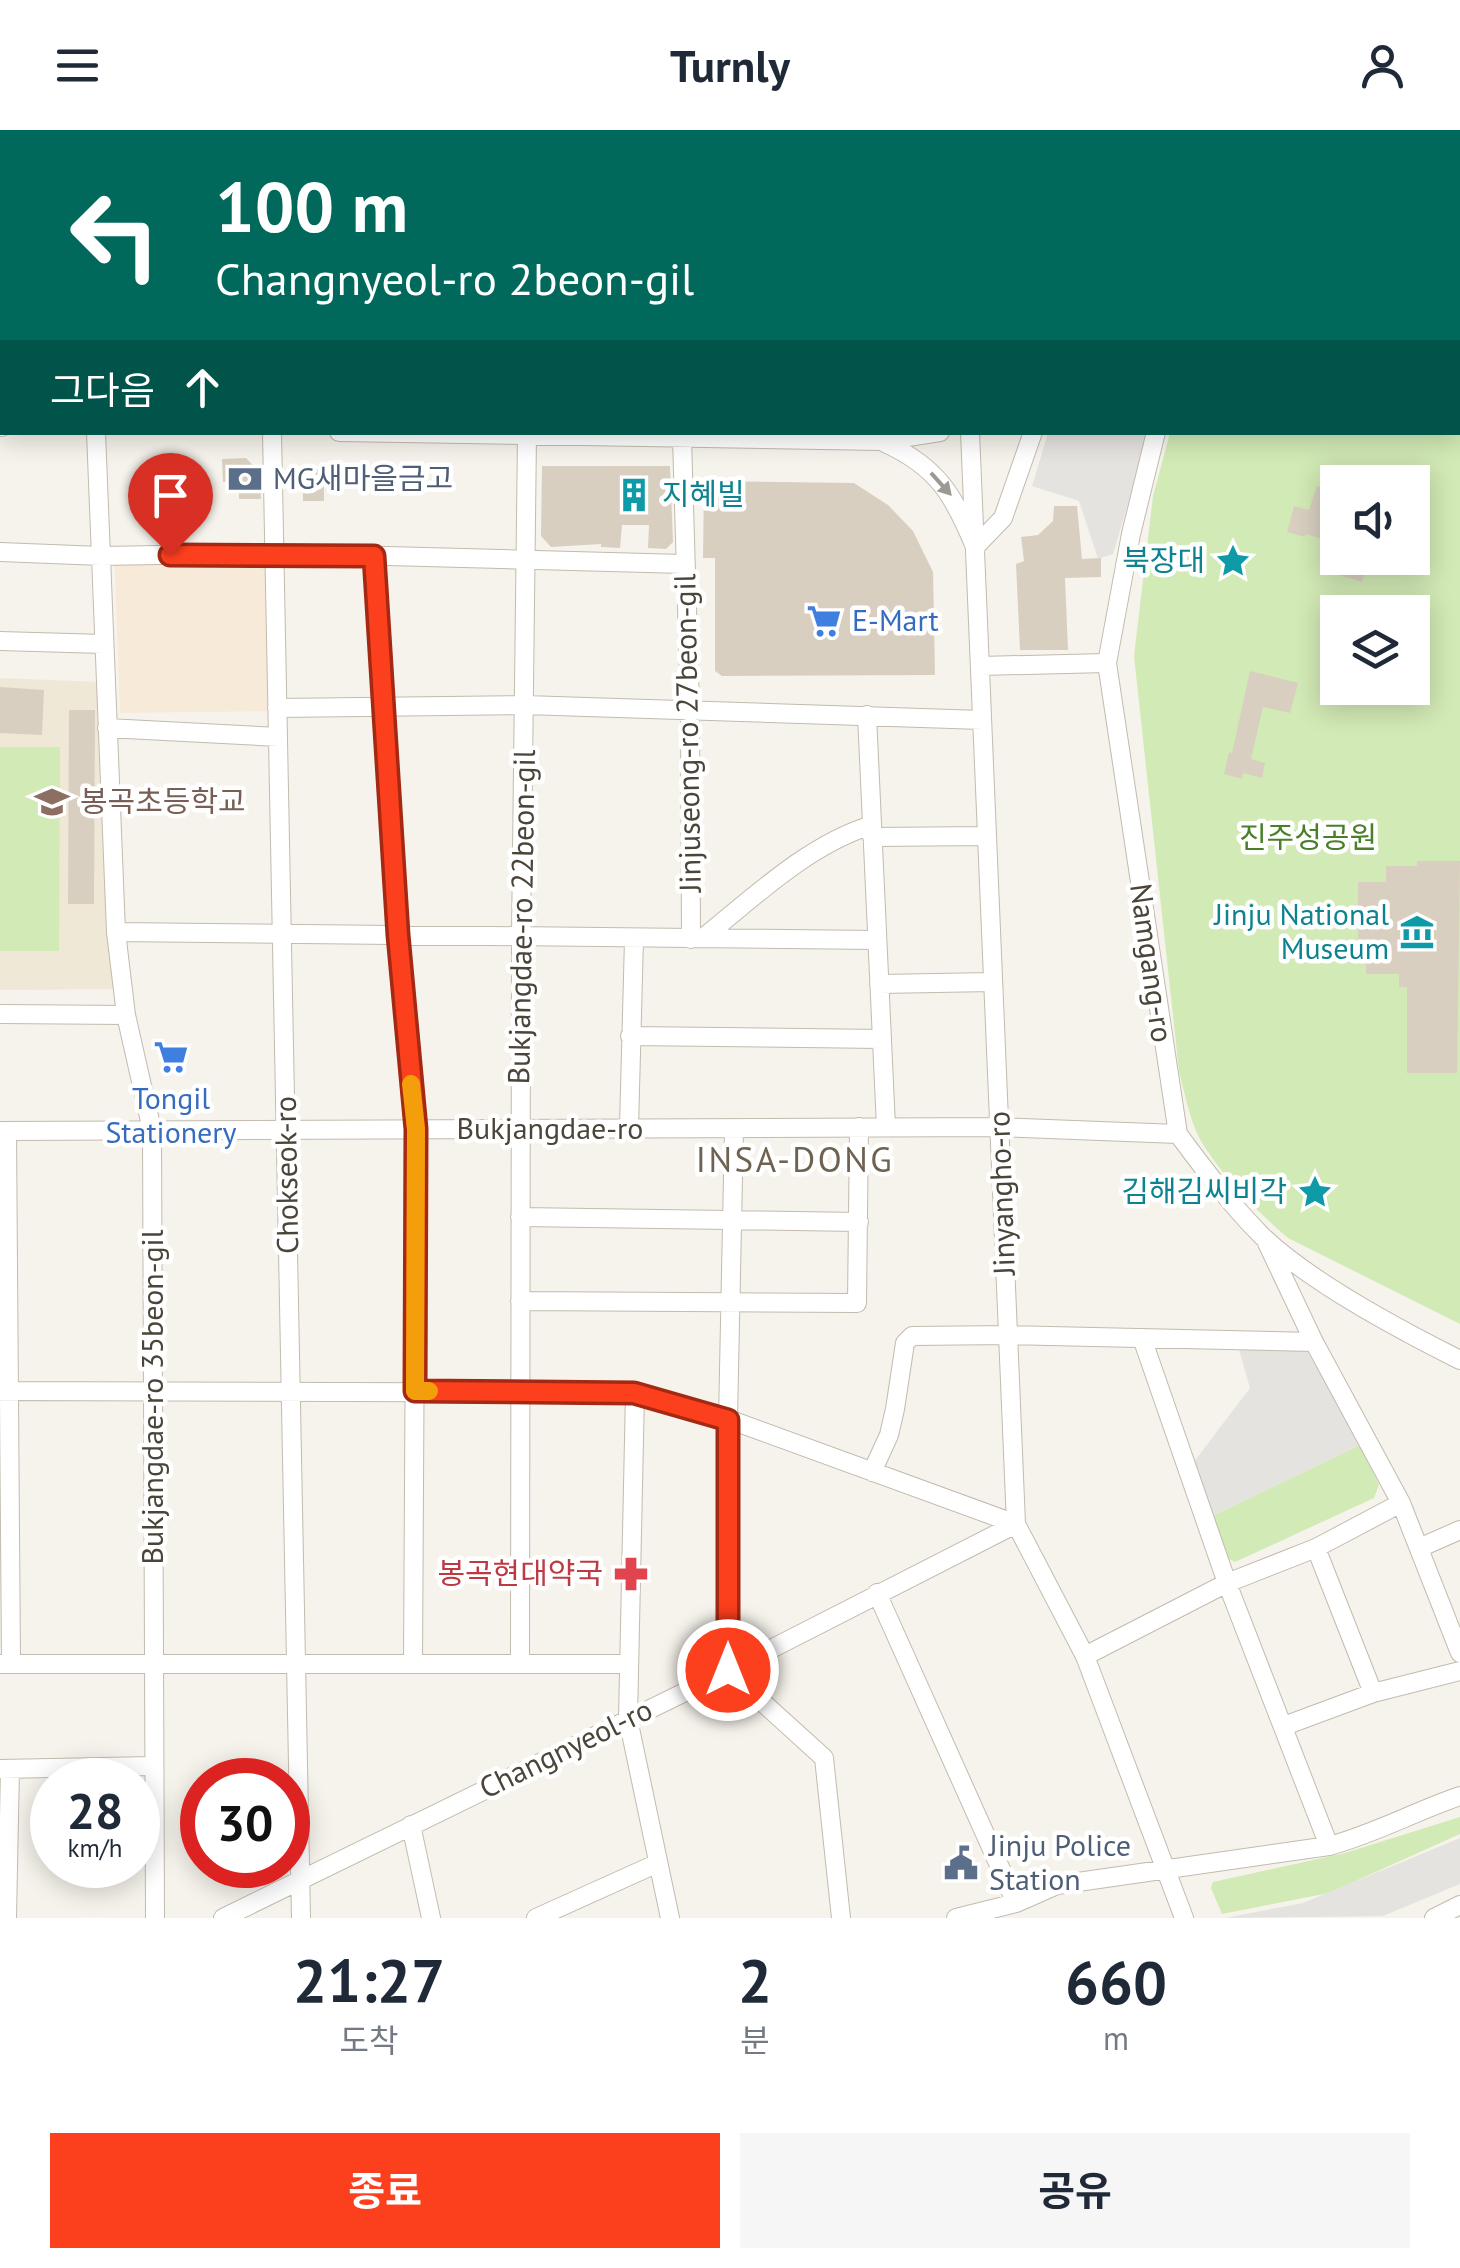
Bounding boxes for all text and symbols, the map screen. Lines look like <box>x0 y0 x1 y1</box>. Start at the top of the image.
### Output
text: Turnly <box>670 36 790 94</box>
icon: menu <box>50 38 105 93</box>
icon: person <box>1355 38 1410 93</box>
text: 100 m <box>215 161 408 251</box>
icon: left <box>50 170 180 300</box>
text: Changnyeol-ro 2beon-gil <box>215 249 694 307</box>
icon: ahead <box>175 360 230 415</box>
text: 그다음 <box>50 365 155 414</box>
pin <box>128 453 213 556</box>
place label: MG새마을금고 <box>273 458 453 497</box>
bank icon: MG새마을금고 <box>226 460 264 498</box>
map controls <box>1320 465 1430 705</box>
button: sound <box>1320 465 1430 575</box>
icon: arrive <box>143 468 198 523</box>
one-way arrow <box>929 471 952 495</box>
place label: 지혜빌 <box>662 474 745 513</box>
building icon: 지혜빌 <box>615 476 653 514</box>
place label: 북장대 <box>1122 540 1205 579</box>
place icon: 북장대 <box>1214 542 1252 580</box>
street label: Jinjuseong-ro 27beon-gil <box>664 573 709 895</box>
button: layers <box>1320 595 1430 705</box>
place label: E-Mart <box>852 600 939 639</box>
supermarket icon: E-Mart <box>805 602 843 640</box>
street label: Bukjangdae-ro 22beon-gil <box>498 749 543 1085</box>
place label: 봉곡초등학교 <box>80 781 246 820</box>
school or university icon: 봉곡초등학교 <box>33 783 71 821</box>
park label: 진주성공원 <box>1239 817 1377 856</box>
street label: Namgang-ro <box>1122 881 1183 1045</box>
place label: Jinju National Museum <box>1212 894 1389 967</box>
museum icon: Jinju National Museum <box>1398 913 1436 951</box>
supermarket icon: Tongil Stationery <box>152 1038 190 1076</box>
place label: Tongil Stationery <box>105 1078 237 1151</box>
street label: Chokseok-ro <box>265 1096 306 1254</box>
street label: Bukjangdae-ro <box>457 1108 643 1147</box>
street label: Jinyangho-ro <box>978 1110 1023 1278</box>
district label: INSA-DONG <box>696 1136 894 1182</box>
place label: 김해김씨비각 <box>1121 1171 1287 1210</box>
place icon: 김해김씨비각 <box>1296 1173 1334 1211</box>
street label: Bukjangdae-ro 35beon-gil <box>132 1229 171 1564</box>
place label: 봉곡현대약국 <box>437 1553 603 1592</box>
pharmacy icon: 봉곡현대약국 <box>612 1555 650 1593</box>
position arrow <box>676 1618 780 1722</box>
street label: Changnyeol-ro <box>472 1689 658 1806</box>
speed limit sign: 30 <box>180 1758 310 1888</box>
text: 28 <box>67 1778 123 1843</box>
place label: Jinju Police Station <box>987 1825 1131 1898</box>
text: km/h <box>68 1832 122 1864</box>
public building icon: Jinju Police Station <box>942 1844 980 1882</box>
text: 21:27 <box>293 1941 445 2019</box>
text: 2 <box>738 1941 772 2019</box>
text: 660 <box>1065 1943 1167 2021</box>
text: m <box>1103 2017 1129 2059</box>
text: 도착 <box>340 2019 398 2061</box>
text: 분 <box>740 2019 770 2061</box>
button: 종료 <box>50 2133 720 2248</box>
button: 공유 <box>740 2133 1410 2248</box>

